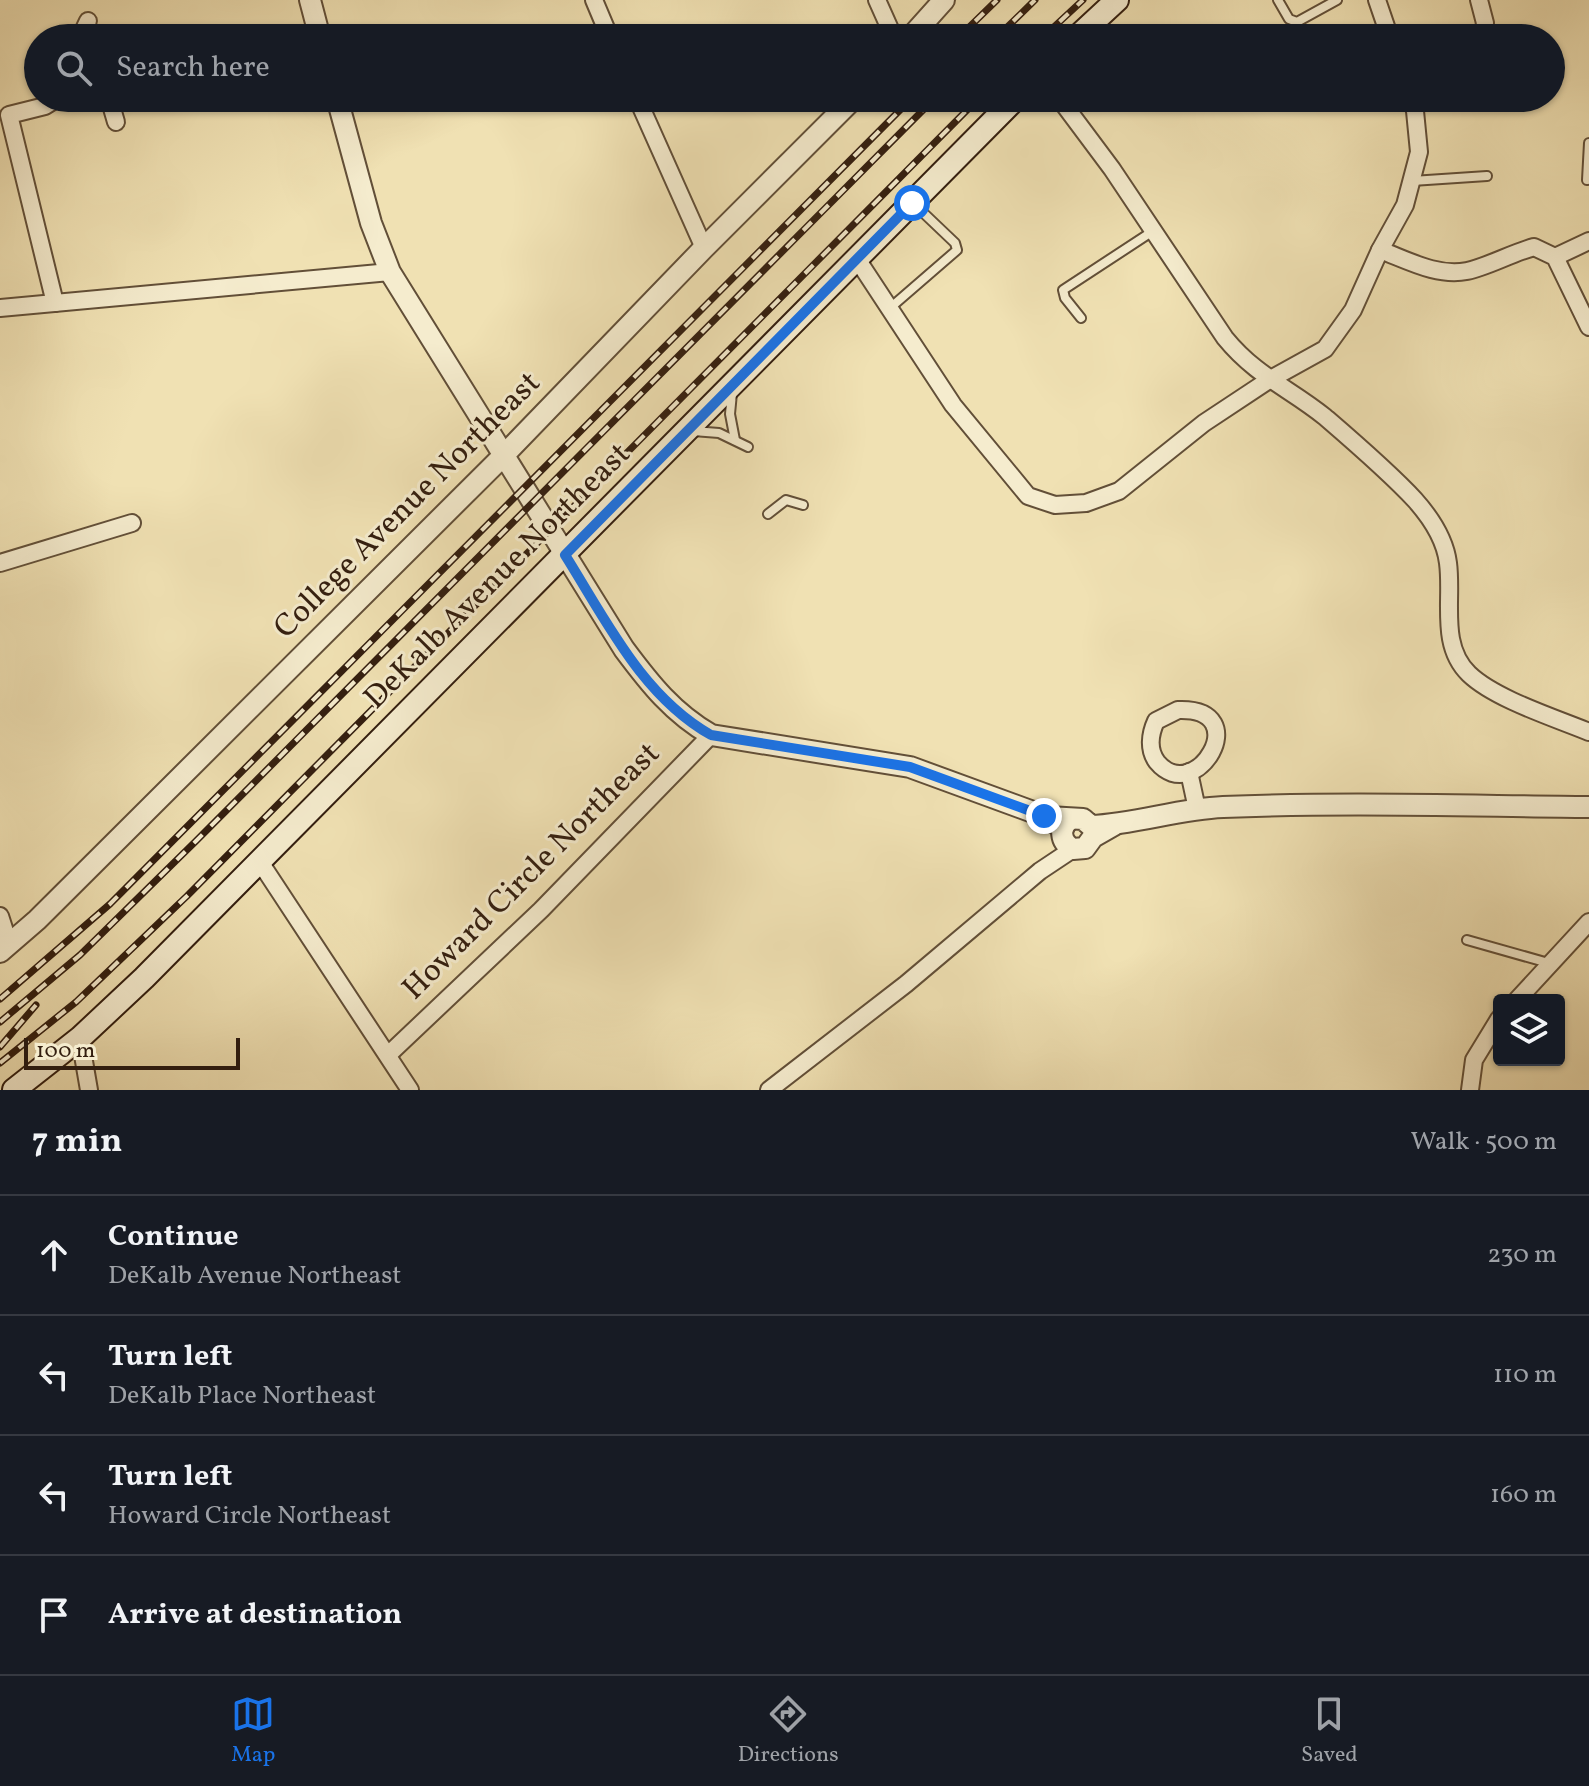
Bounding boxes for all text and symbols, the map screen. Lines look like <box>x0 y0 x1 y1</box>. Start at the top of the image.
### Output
search box <box>24 24 1565 112</box>
icon: search <box>52 46 96 90</box>
text: Search here <box>116 47 270 89</box>
route start <box>894 185 930 221</box>
street label: College Avenue Northeast <box>265 363 551 649</box>
street label: DeKalb Avenue Northeast <box>355 434 641 720</box>
street label: Howard Circle Northeast <box>393 733 671 1011</box>
route end <box>1026 798 1062 834</box>
map controls <box>1493 994 1565 1066</box>
button: layers <box>1493 994 1565 1066</box>
scale bar <box>24 1034 240 1070</box>
text: 100 m <box>36 1036 95 1067</box>
text: 7 min <box>32 1119 122 1166</box>
text: Walk · 500 m <box>1410 1124 1557 1160</box>
text: Continue <box>108 1216 239 1258</box>
icon: ahead <box>32 1233 76 1277</box>
text: 230 m <box>1487 1237 1557 1273</box>
text: DeKalb Avenue Northeast <box>108 1258 402 1294</box>
text: Turn left <box>108 1336 232 1378</box>
icon: left <box>32 1353 76 1397</box>
text: 110 m <box>1493 1357 1557 1393</box>
text: DeKalb Place Northeast <box>108 1378 376 1414</box>
text: Turn left <box>108 1456 232 1498</box>
icon: left <box>32 1473 76 1517</box>
text: 160 m <box>1490 1477 1557 1513</box>
text: Howard Circle Northeast <box>108 1498 391 1534</box>
icon: arrive <box>32 1593 76 1637</box>
text: Arrive at destination <box>108 1594 402 1636</box>
tab: Map <box>231 1692 275 1771</box>
tab: Directions <box>738 1692 839 1771</box>
tab: Saved <box>1301 1692 1358 1771</box>

